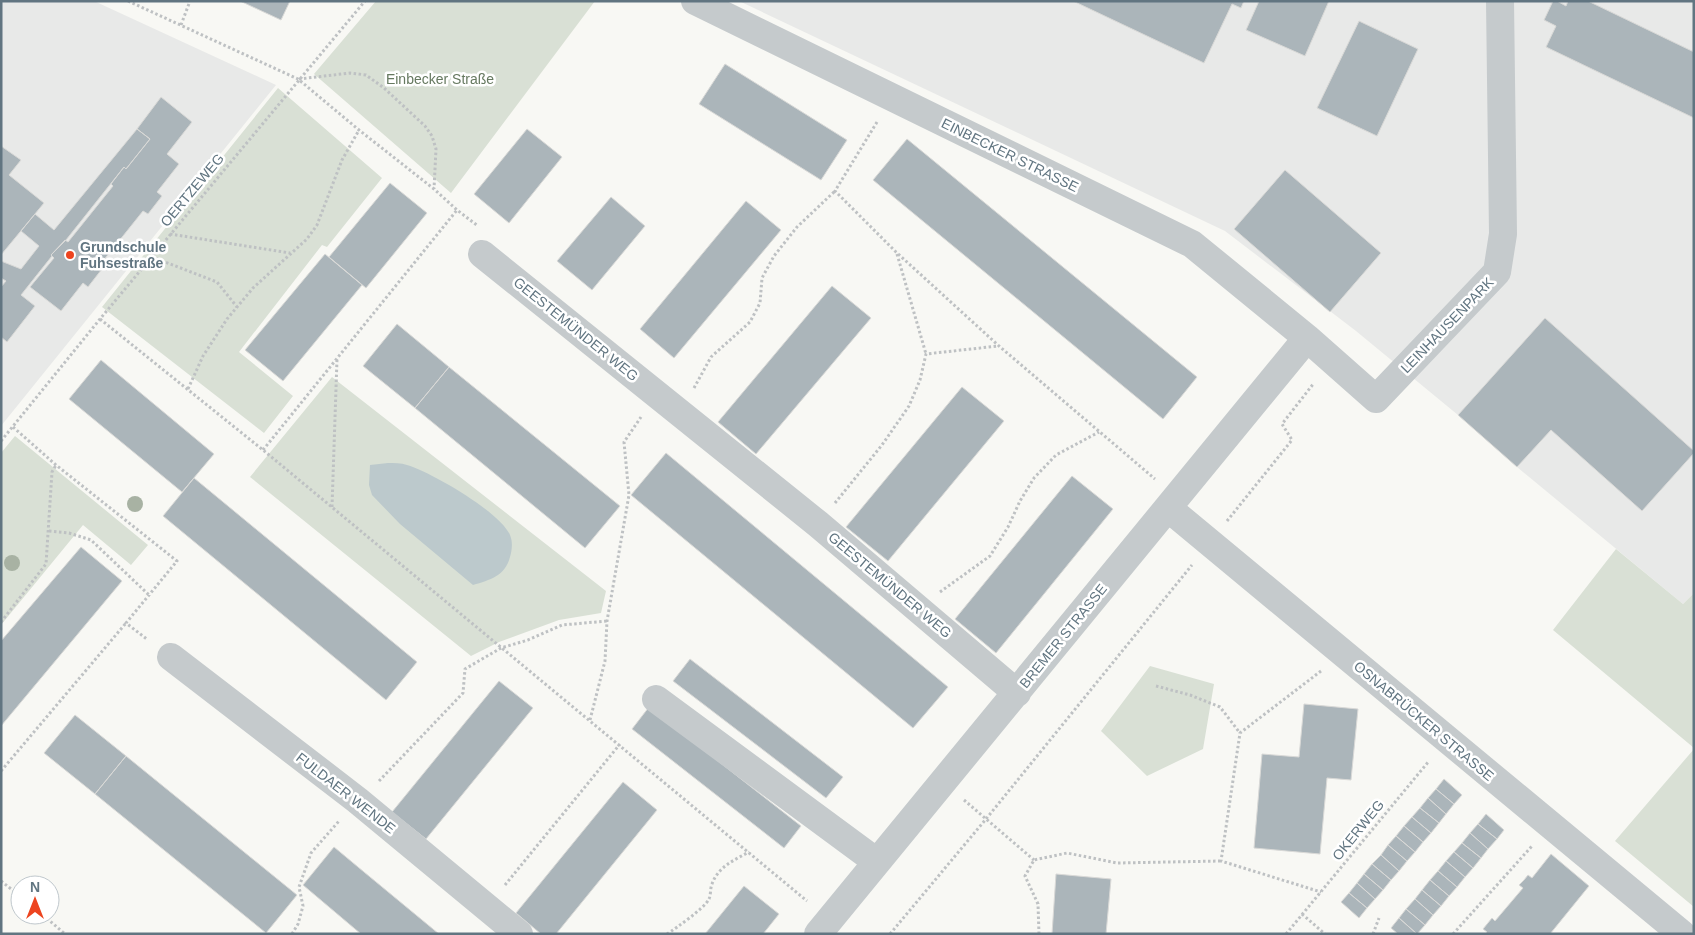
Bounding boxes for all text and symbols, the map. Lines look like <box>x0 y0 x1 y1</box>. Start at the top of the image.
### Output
park label: Einbecker Straße <box>386 71 494 87</box>
street label: EINBECKER STRASSE <box>939 115 1081 195</box>
street label: OERTZEWEG <box>157 150 227 230</box>
place label: Grundschule Fuhsestraße <box>80 239 167 271</box>
marker: Grundschule Fuhsestraße <box>64 249 76 261</box>
street label: GEESTEMÜNDER WEG <box>511 273 642 384</box>
street label: LEINHAUSENPARK <box>1397 273 1497 376</box>
street label: GEESTEMÜNDER WEG <box>825 528 955 641</box>
street label: BREMER STRASSE <box>1016 581 1110 691</box>
street label: OSNABRÜCKER STRASSE <box>1351 657 1498 784</box>
street label: FULDAER WENDE <box>293 749 399 837</box>
street label: OKERWEG <box>1329 797 1387 863</box>
north arrow <box>10 875 60 925</box>
text: N <box>30 879 40 895</box>

